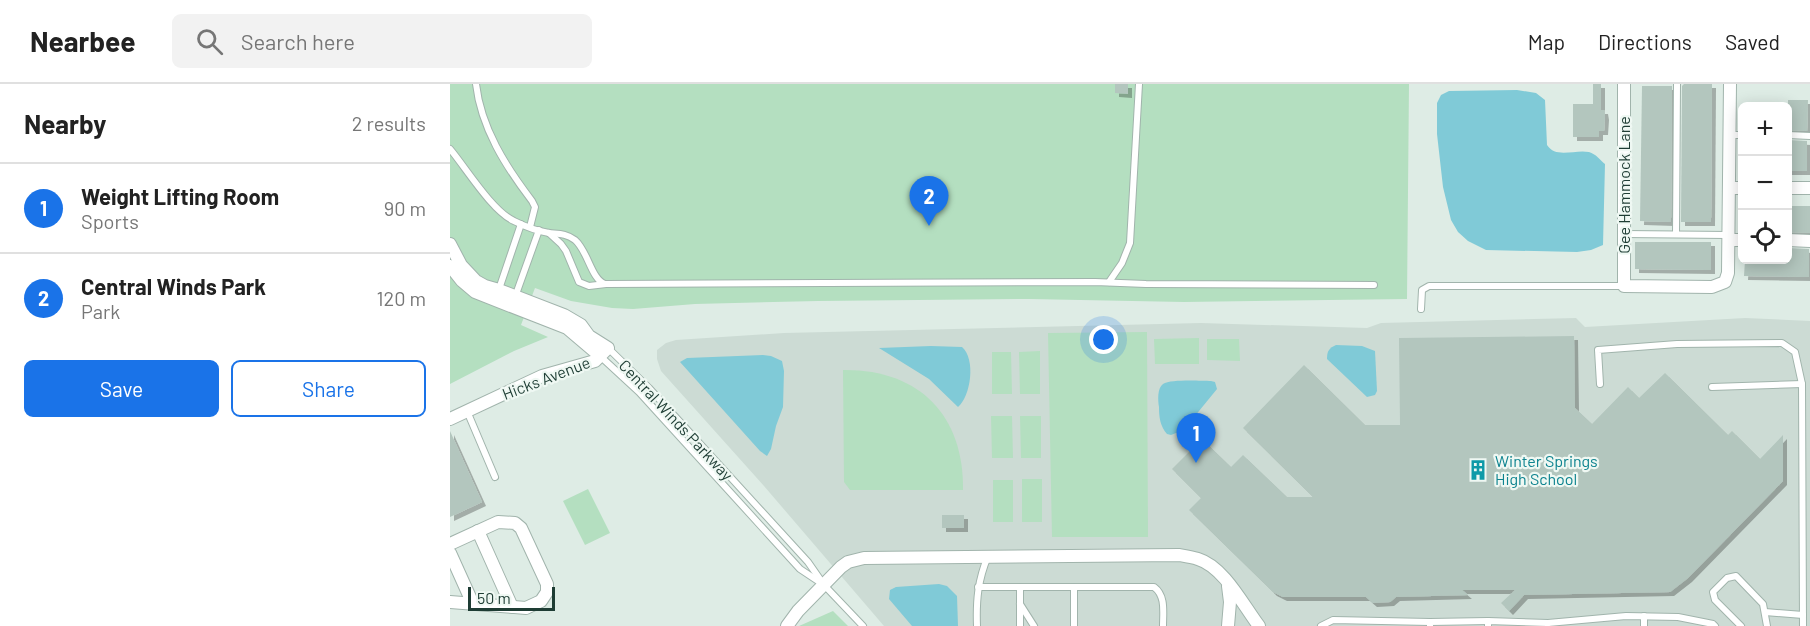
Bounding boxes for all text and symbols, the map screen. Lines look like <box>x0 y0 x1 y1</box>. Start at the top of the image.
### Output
search box <box>172 14 592 68</box>
text: Nearbee <box>30 24 136 58</box>
icon: search <box>193 25 226 58</box>
text: Search here <box>241 28 355 54</box>
text: Map <box>1528 29 1565 54</box>
text: Directions <box>1598 29 1692 54</box>
text: Saved <box>1725 29 1780 54</box>
map controls <box>1738 102 1792 264</box>
button: + <box>1738 102 1792 156</box>
text: Nearby <box>24 108 106 139</box>
text: 2 results <box>352 111 426 135</box>
street label: Gee Hammock Lane <box>1614 116 1633 254</box>
button: − <box>1738 156 1792 210</box>
pin: 2 <box>910 176 948 226</box>
text: Weight Lifting Room <box>81 183 279 209</box>
text: 1 <box>40 196 47 220</box>
text: 90 m <box>384 196 426 220</box>
text: Sports <box>81 209 139 233</box>
button: locate <box>1738 210 1792 264</box>
text: Central Winds Park <box>81 273 266 299</box>
text: 2 <box>38 286 49 310</box>
text: 120 m <box>376 286 426 310</box>
text: Park <box>81 299 120 323</box>
your location <box>1089 325 1118 354</box>
street label: Hicks Avenue <box>499 352 592 403</box>
street label: Central Winds Parkway <box>616 355 738 484</box>
button: Save <box>24 360 219 417</box>
button: Share <box>231 360 426 417</box>
pin: 1 <box>1176 414 1216 463</box>
place label: Winter Springs High School <box>1495 451 1598 488</box>
building icon: Winter Springs High School <box>1466 458 1490 482</box>
scale bar <box>468 584 555 612</box>
text: 50 m <box>477 588 511 607</box>

